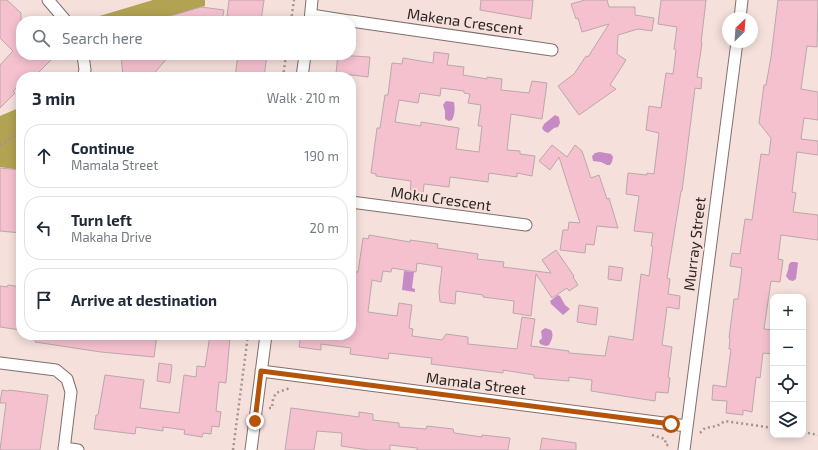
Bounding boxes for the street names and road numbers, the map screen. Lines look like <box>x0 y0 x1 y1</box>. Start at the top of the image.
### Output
street label: Makena Crescent <box>406 4 525 38</box>
street label: Moku Crescent <box>390 182 493 214</box>
street label: Murray Street <box>679 196 709 292</box>
street label: Mamala Street <box>425 368 527 398</box>

